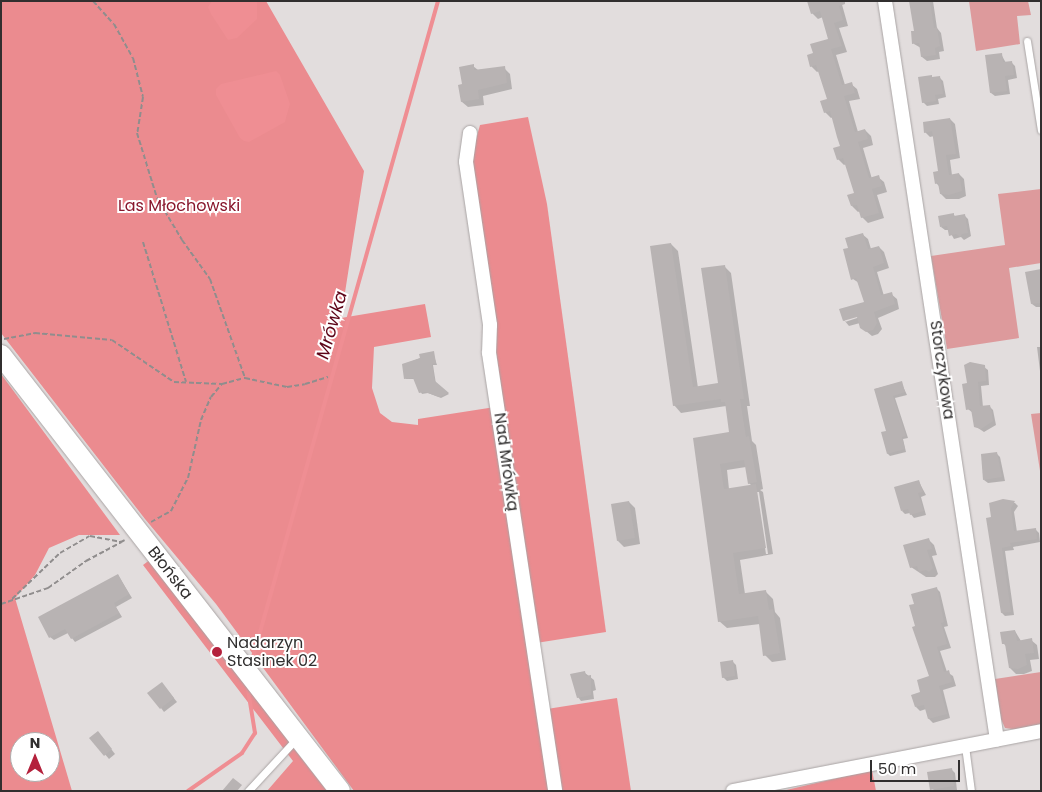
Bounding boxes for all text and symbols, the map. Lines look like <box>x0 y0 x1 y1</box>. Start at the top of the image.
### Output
park label: Las Młochowski <box>118 196 240 216</box>
water label: Mrówka <box>312 288 352 362</box>
street label: Storczykowa <box>926 319 958 421</box>
street label: Nad Mrówką <box>490 411 522 513</box>
street label: Błońska <box>143 543 197 603</box>
place label: Nadarzyn Stasinek 02 <box>227 633 317 671</box>
marker: Nadarzyn Stasinek 02 <box>211 646 223 658</box>
north arrow <box>10 732 60 782</box>
text: N <box>30 733 40 753</box>
scale bar <box>872 750 962 782</box>
text: 50 m <box>878 758 916 779</box>

